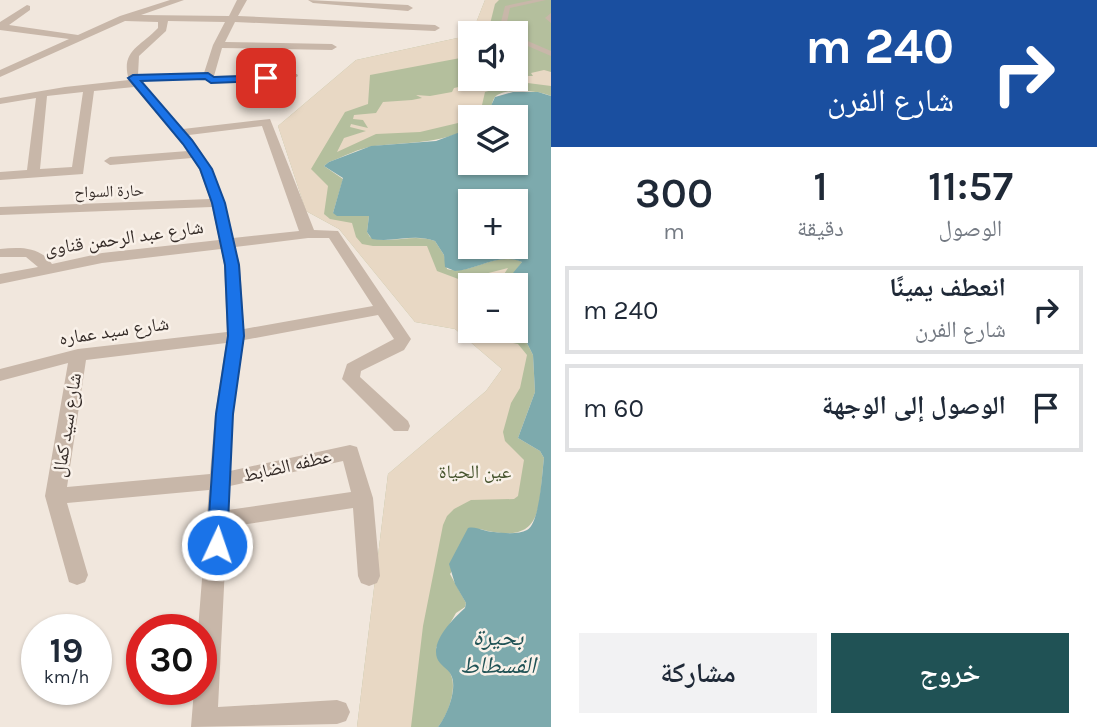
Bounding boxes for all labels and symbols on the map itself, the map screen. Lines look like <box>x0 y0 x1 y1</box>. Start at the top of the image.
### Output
pin <box>236 48 296 108</box>
street label: حارة السواح <box>74 180 144 203</box>
street label: شارع عبد الرحمن قناوى <box>43 216 205 260</box>
street label: شارع سيد عماره <box>58 312 170 350</box>
street label: شارع سيد كمال <box>48 371 86 479</box>
street label: عطفه الضابط <box>241 445 334 487</box>
park label: عين الحياة <box>439 461 512 483</box>
position arrow <box>180 508 254 582</box>
speed limit sign: 30 <box>126 614 217 705</box>
water label: بحيرة الفسطاط <box>460 623 538 679</box>

